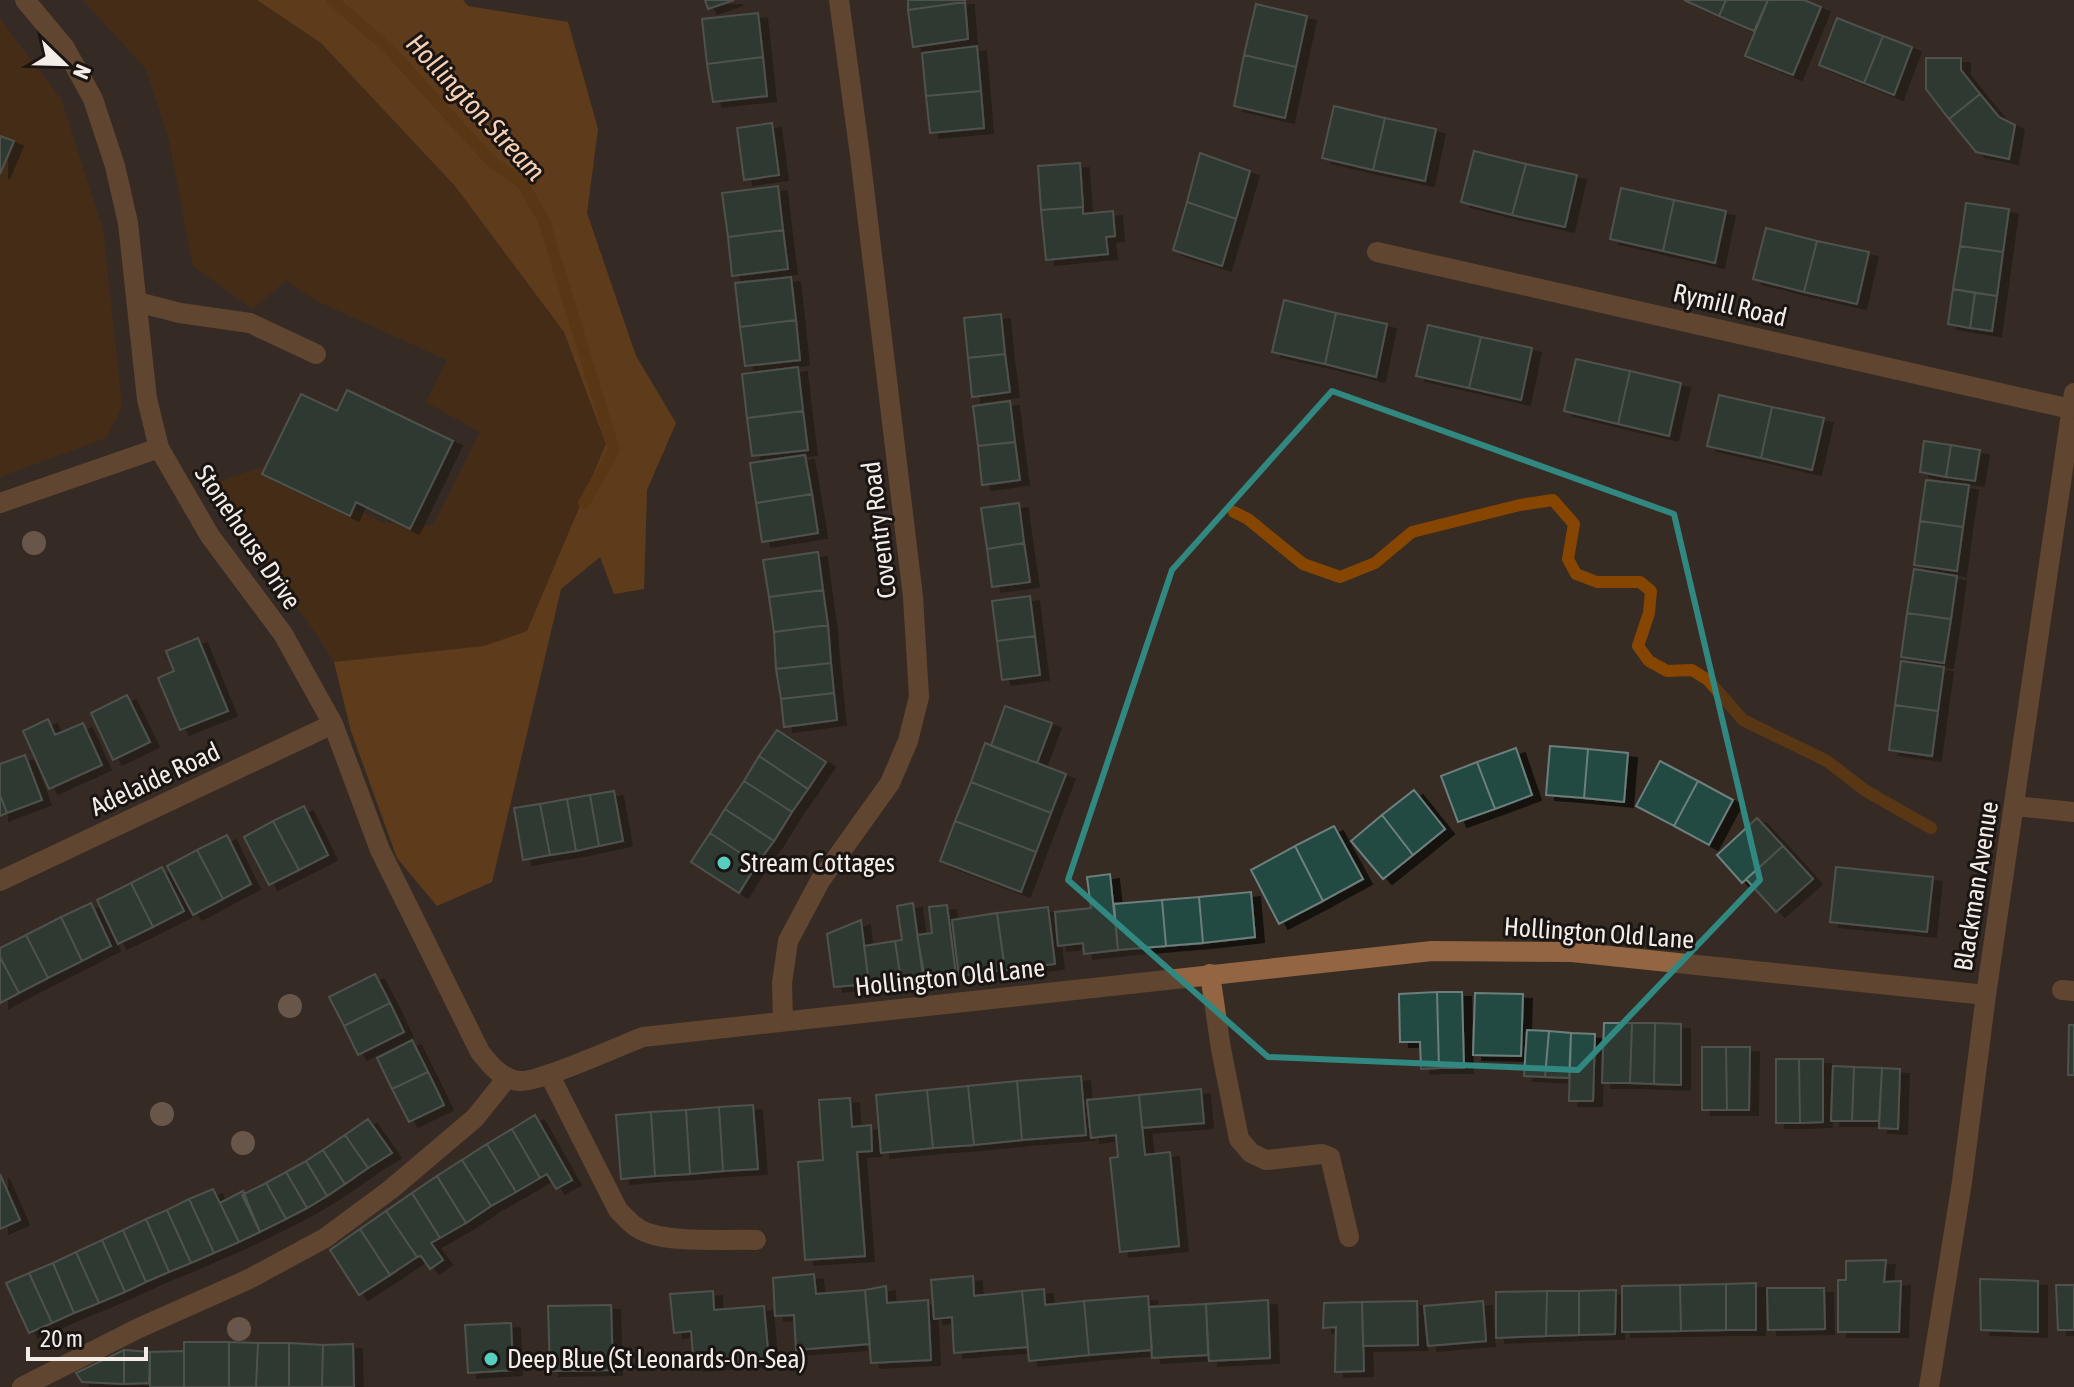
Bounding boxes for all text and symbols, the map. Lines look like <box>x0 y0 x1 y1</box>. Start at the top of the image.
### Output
north arrow <box>24 24 104 104</box>
water label: Hollington Stream <box>400 27 552 187</box>
text: N <box>68 61 97 83</box>
street label: Rymill Road <box>1670 277 1790 333</box>
street label: Stonehouse Drive <box>189 459 307 615</box>
street label: Coventry Road <box>856 460 902 600</box>
street label: Adelaide Road <box>86 736 224 822</box>
street label: Blackman Avenue <box>1948 799 2004 973</box>
place label: Stream Cottages <box>740 848 895 878</box>
marker: Stream Cottages <box>715 854 733 872</box>
street label: Hollington Old Lane <box>1503 911 1695 955</box>
street label: Hollington Old Lane <box>854 952 1046 1002</box>
scale bar <box>28 1311 146 1361</box>
text: 20 m <box>40 1325 83 1352</box>
place label: Deep Blue (St Leonards-On-Sea) <box>507 1344 806 1374</box>
marker: Deep Blue (St Leonards-On-Sea) <box>482 1350 500 1368</box>

